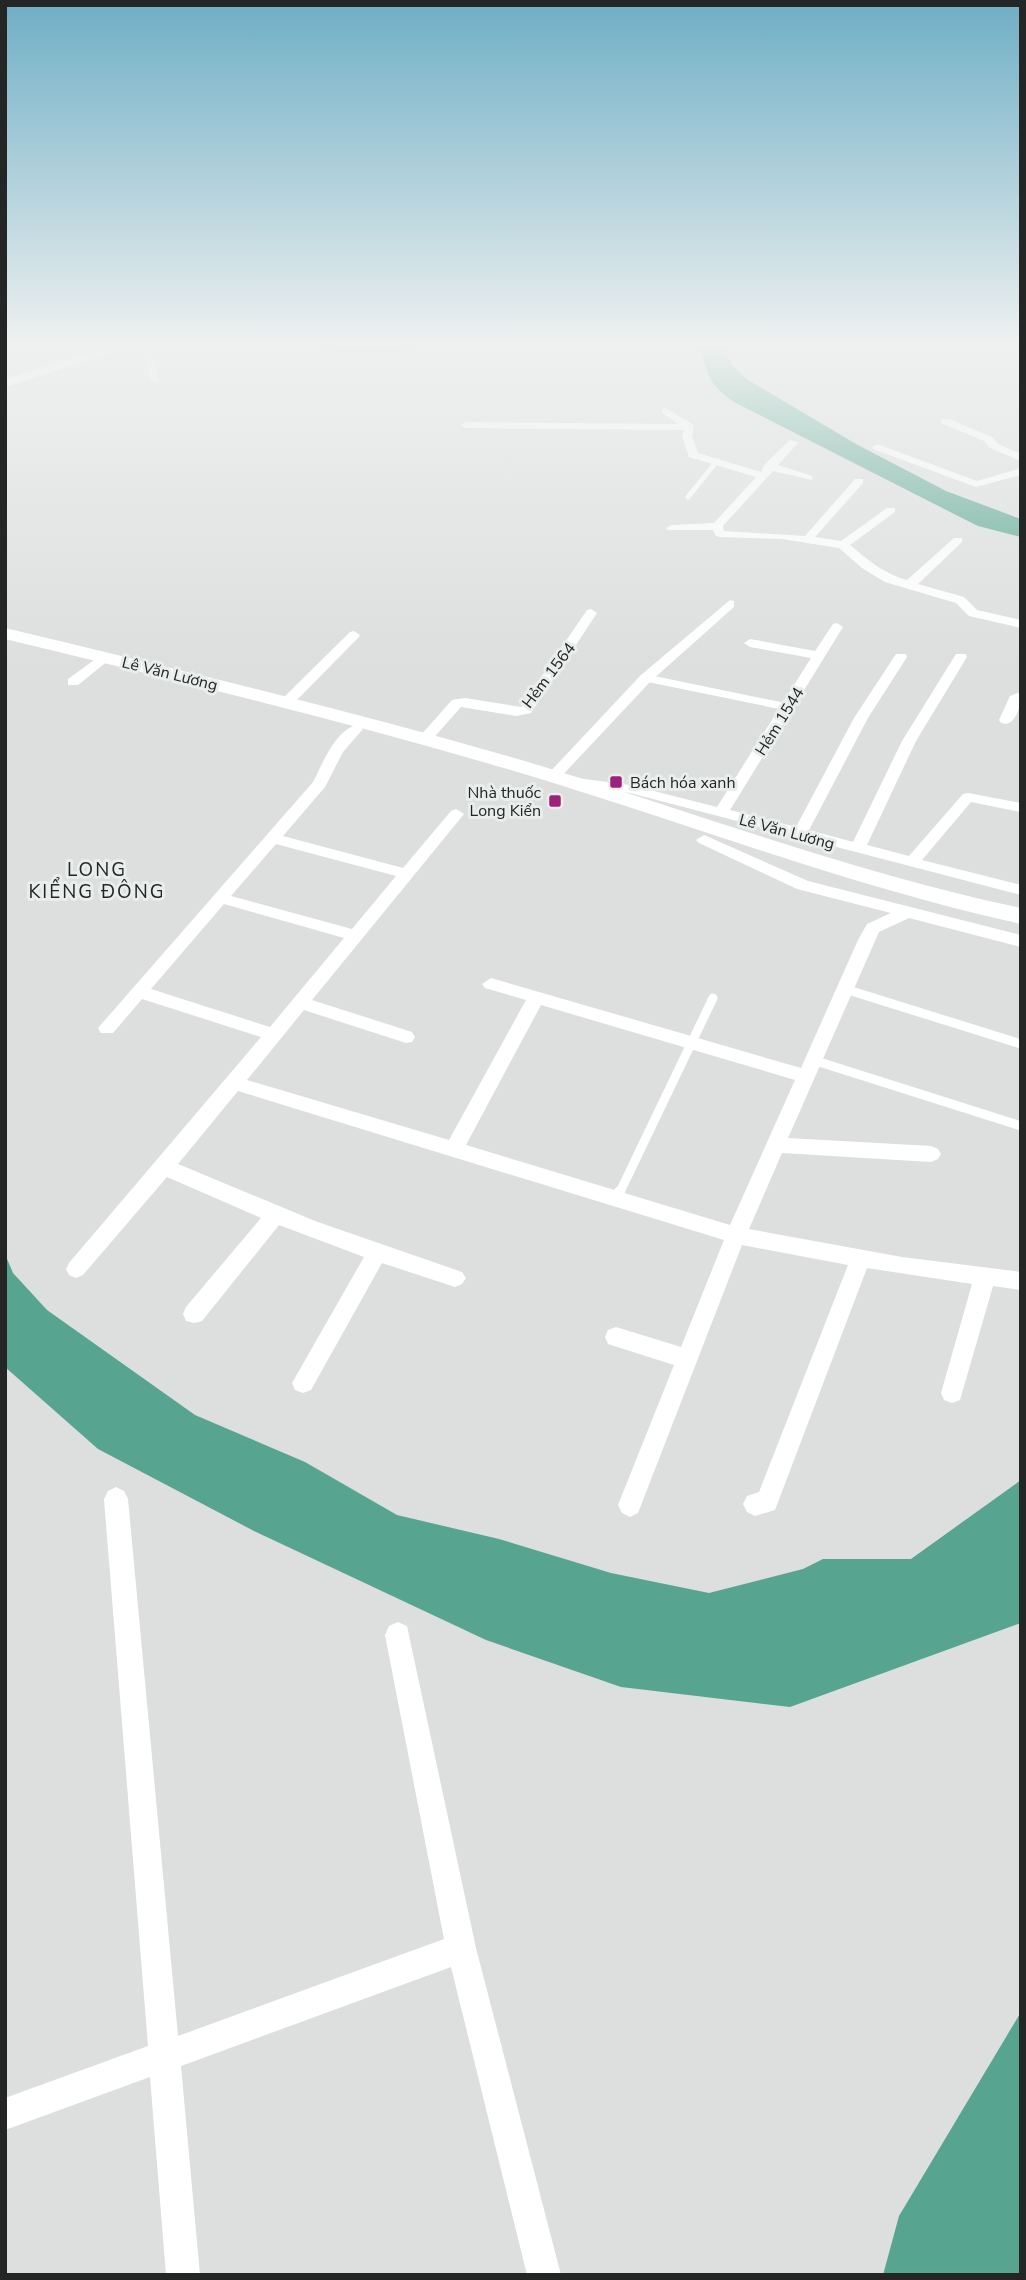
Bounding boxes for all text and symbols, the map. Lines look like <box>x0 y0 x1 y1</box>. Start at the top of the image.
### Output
street label: Hẻm 1564 <box>517 638 581 713</box>
street label: Lê Văn Lương <box>120 651 220 696</box>
street label: Hẻm 1544 <box>750 683 810 760</box>
place label: Bách hóa xanh <box>630 772 735 794</box>
marker: Bách hóa xanh <box>608 774 624 790</box>
place label: Nhà thuốc Long Kiển <box>468 782 542 822</box>
marker: Nhà thuốc Long Kiển <box>547 793 563 809</box>
street label: Lê Văn Lương <box>737 809 837 855</box>
district label: LONG KIỂNG ĐÔNG <box>28 857 166 905</box>

